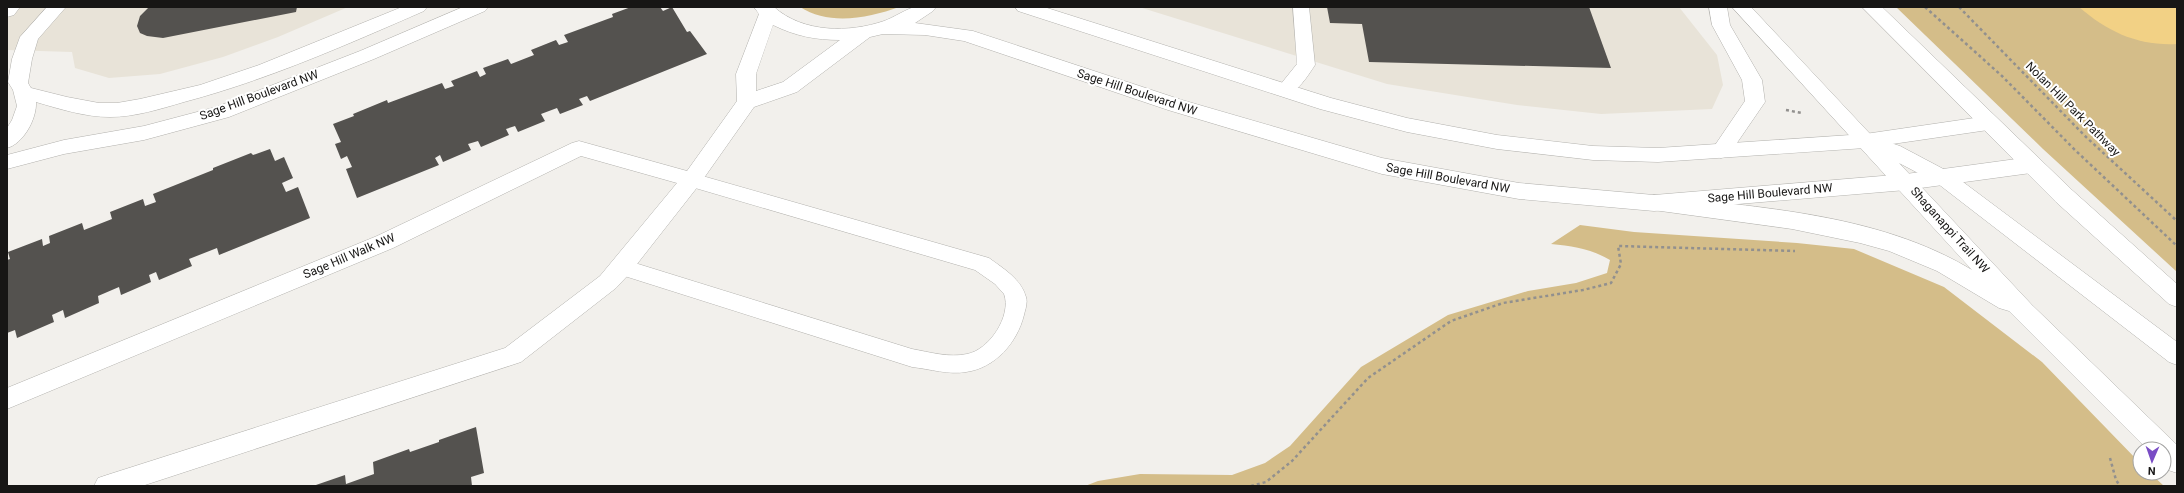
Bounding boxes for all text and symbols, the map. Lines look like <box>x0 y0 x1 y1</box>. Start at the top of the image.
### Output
street label: Nolan Hill Park Pathway <box>2023 59 2123 159</box>
street label: Sage Hill Boulevard NW <box>1075 66 1199 118</box>
street label: Sage Hill Boulevard NW <box>198 67 321 123</box>
street label: Sage Hill Boulevard NW <box>1385 160 1511 196</box>
street label: Sage Hill Boulevard NW <box>1707 181 1833 205</box>
street label: Shaganappi Trail NW <box>1908 184 1993 276</box>
street label: Sage Hill Walk NW <box>301 230 397 282</box>
north arrow <box>2132 441 2172 481</box>
text: N <box>2147 464 2156 477</box>

